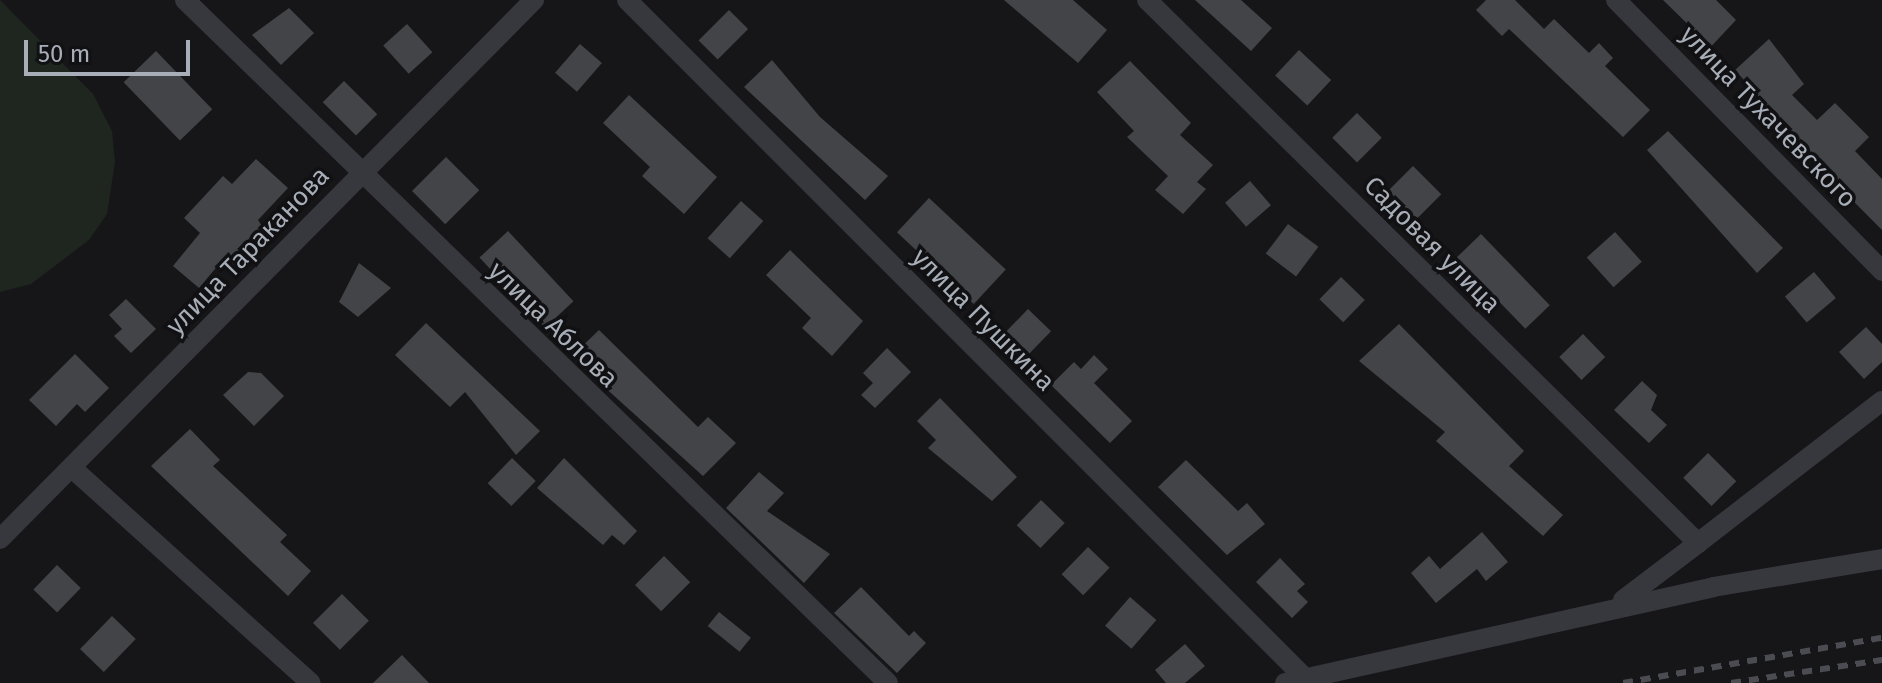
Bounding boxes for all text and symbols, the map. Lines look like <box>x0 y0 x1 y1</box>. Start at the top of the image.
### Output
street label: улица Тухачевского <box>1673 20 1863 214</box>
scale bar <box>28 24 194 74</box>
text: 50 m <box>38 40 90 68</box>
street label: улица Тараканова <box>160 161 336 341</box>
street label: Садовая улица <box>1357 170 1507 320</box>
street label: улица Пушкина <box>905 242 1061 398</box>
street label: улица Аблова <box>482 256 624 394</box>

